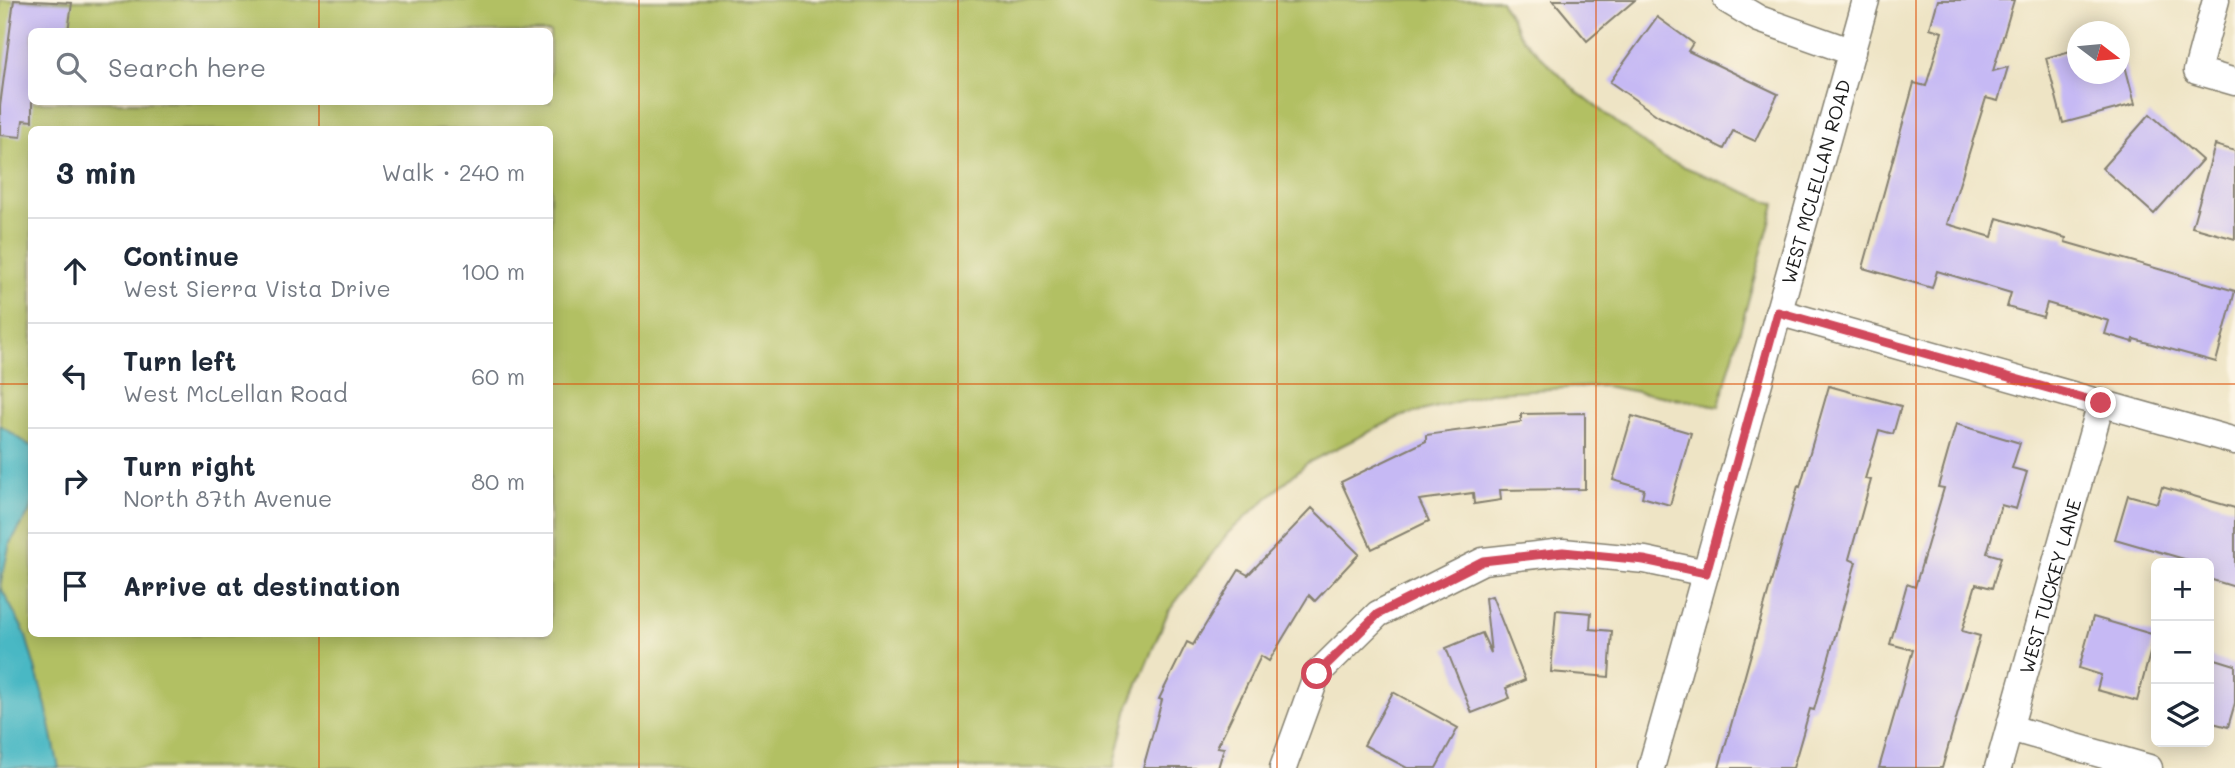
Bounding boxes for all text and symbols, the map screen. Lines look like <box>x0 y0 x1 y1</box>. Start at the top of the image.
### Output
north arrow <box>2067 21 2130 84</box>
search box <box>28 28 553 105</box>
icon: search <box>52 48 90 86</box>
text: Search here <box>108 50 266 84</box>
street label: WEST MCLELLAN ROAD <box>1775 76 1856 287</box>
text: 3 min <box>56 152 136 192</box>
text: Walk · 240 m <box>382 157 525 187</box>
text: Continue <box>123 239 239 273</box>
icon: ahead <box>56 252 94 290</box>
text: 100 m <box>461 256 525 286</box>
text: West Sierra Vista Drive <box>123 273 391 303</box>
text: Turn left <box>123 344 236 378</box>
icon: left <box>56 357 94 395</box>
text: 60 m <box>471 361 525 391</box>
text: West McLellan Road <box>123 378 348 408</box>
route end <box>2085 387 2116 418</box>
text: Turn right <box>123 449 256 483</box>
icon: right <box>56 462 94 500</box>
text: 80 m <box>471 466 525 496</box>
text: North 87th Avenue <box>123 483 332 513</box>
street label: WEST TUCKEY LANE <box>2013 496 2086 677</box>
map controls <box>2151 558 2214 747</box>
button: + <box>2151 558 2214 621</box>
icon: arrive <box>56 567 94 605</box>
text: Arrive at destination <box>123 569 400 603</box>
button: − <box>2151 621 2214 684</box>
route start <box>1301 658 1332 689</box>
button: layers <box>2151 684 2214 747</box>

